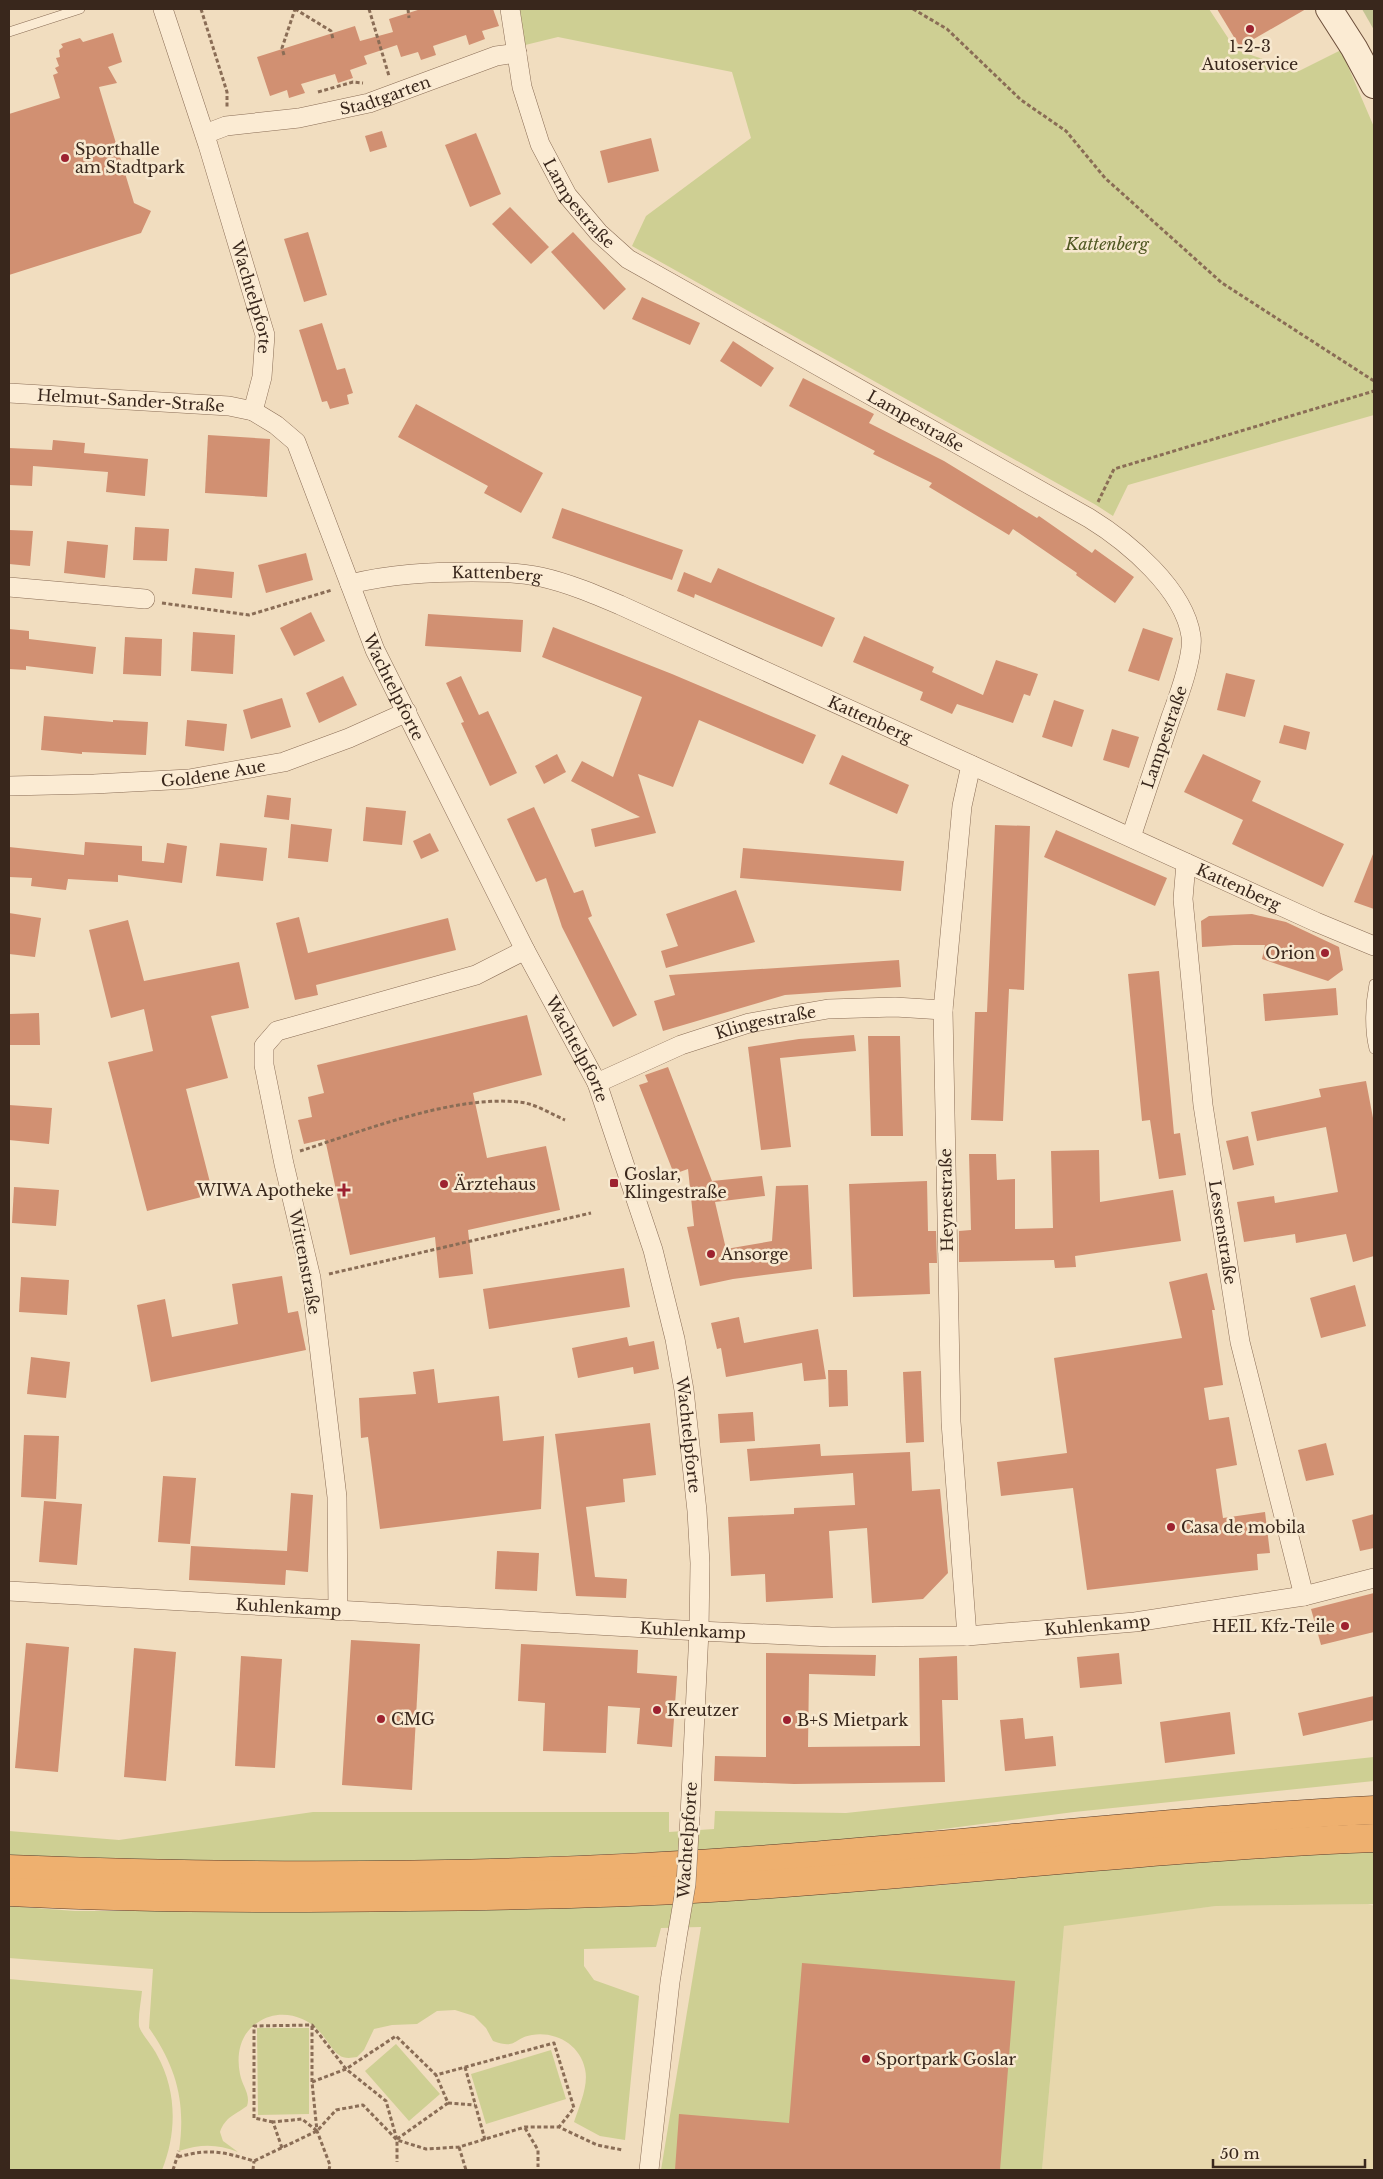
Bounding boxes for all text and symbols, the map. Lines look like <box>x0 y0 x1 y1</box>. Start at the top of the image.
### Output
marker: 1-2-3 Autoservice <box>1244 23 1256 35</box>
place label: 1-2-3 Autoservice <box>1201 36 1298 74</box>
street label: Stadtgarten <box>338 71 433 119</box>
place label: Sporthalle am Stadtpark <box>75 139 185 177</box>
marker: Sporthalle am Stadtpark <box>59 152 71 164</box>
street label: Lampestraße <box>539 155 619 252</box>
park label: Kattenberg <box>1064 234 1150 254</box>
street label: Wachtelpforte <box>227 237 276 355</box>
street label: Helmut-Sander-Straße <box>36 385 225 416</box>
street label: Lampestraße <box>864 386 968 456</box>
street label: Kattenberg <box>452 562 544 587</box>
street label: Wachtelpforte <box>359 630 429 744</box>
street label: Lampestraße <box>1137 683 1191 791</box>
street label: Kattenberg <box>825 691 916 747</box>
street label: Goldene Aue <box>160 755 267 790</box>
street label: Kattenberg <box>1193 859 1284 915</box>
place label: Orion <box>1265 943 1315 963</box>
marker: Orion <box>1319 947 1331 959</box>
street label: Wachtelpforte <box>541 991 613 1104</box>
street label: Klingestraße <box>713 1001 817 1043</box>
street label: Heynestraße <box>935 1148 957 1252</box>
place label: Goslar, Klingestraße <box>624 1164 727 1202</box>
place label: Ärztehaus <box>453 1174 536 1194</box>
marker: Goslar, Klingestraße <box>608 1177 620 1189</box>
marker: Ärztehaus <box>438 1178 450 1190</box>
street label: Lessenstraße <box>1205 1179 1241 1286</box>
place label: WIWA Apotheke <box>196 1180 334 1200</box>
marker: WIWA Apotheke <box>338 1184 350 1196</box>
street label: Wittenstraße <box>285 1207 325 1316</box>
place label: Ansorge <box>720 1244 788 1264</box>
marker: Ansorge <box>705 1248 717 1260</box>
street label: Wachtelpforte <box>672 1374 705 1494</box>
place label: Casa de mobila <box>1181 1517 1306 1537</box>
marker: Casa de mobila <box>1165 1521 1177 1533</box>
street label: Kuhlenkamp <box>235 1594 342 1620</box>
street label: Kuhlenkamp <box>1043 1610 1152 1640</box>
place label: HEIL Kfz-Teile <box>1212 1616 1335 1636</box>
street label: Kuhlenkamp <box>639 1618 746 1643</box>
marker: HEIL Kfz-Teile <box>1339 1620 1351 1632</box>
place label: Kreutzer <box>667 1700 739 1720</box>
marker: Kreutzer <box>651 1704 663 1716</box>
place label: CMG <box>391 1709 435 1729</box>
place label: B+S Mietpark <box>797 1710 908 1730</box>
marker: CMG <box>375 1713 387 1725</box>
marker: B+S Mietpark <box>781 1714 793 1726</box>
street label: Wachtelpforte <box>673 1781 701 1900</box>
place label: Sportpark Goslar <box>876 2049 1017 2069</box>
marker: Sportpark Goslar <box>860 2053 872 2065</box>
scale bar <box>1213 2136 1366 2168</box>
text: 50 m <box>1220 2144 1260 2163</box>

